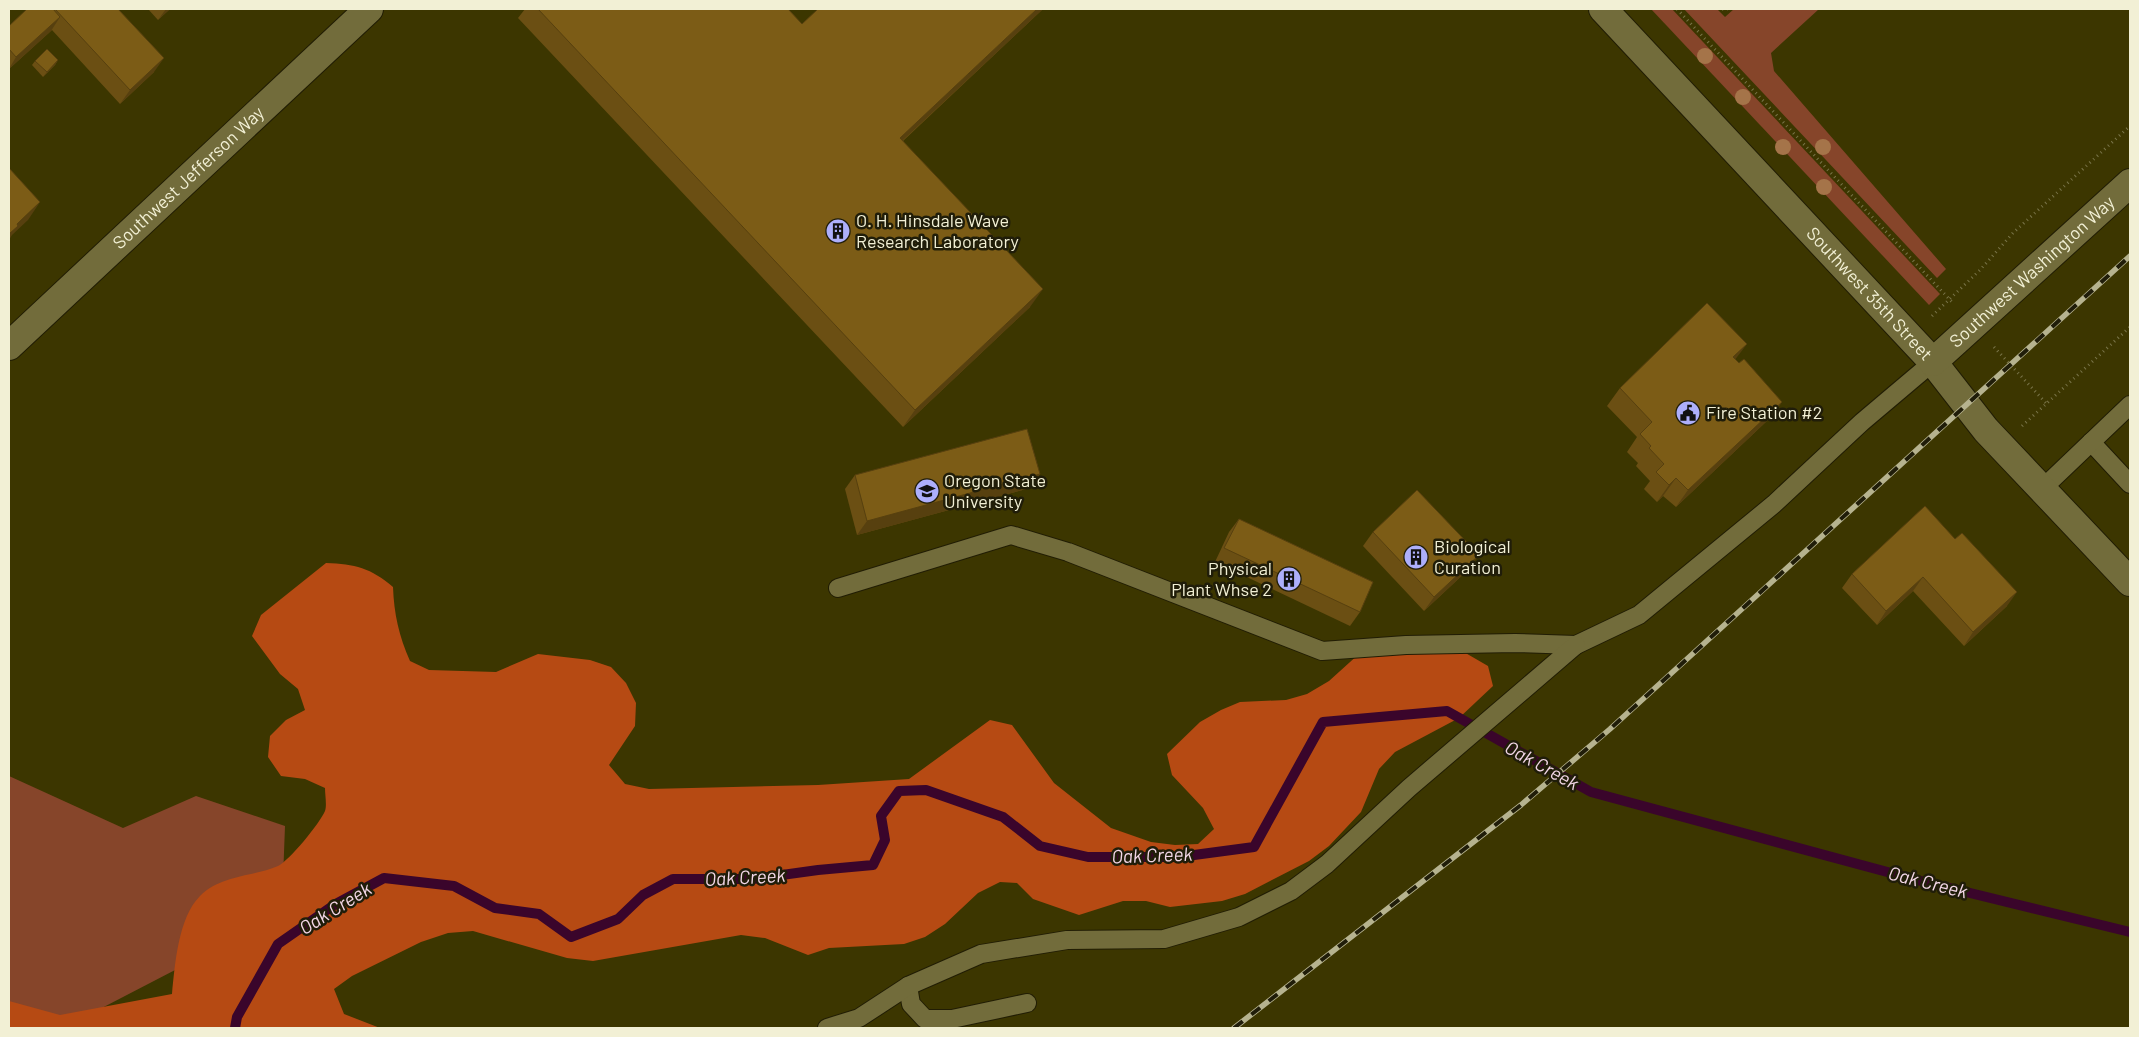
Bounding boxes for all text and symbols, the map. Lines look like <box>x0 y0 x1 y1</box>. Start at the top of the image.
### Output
street label: Southwest Jefferson Way <box>108 101 268 253</box>
street label: Southwest Washington Way <box>1944 191 2119 352</box>
place label: O. H. Hinsdale Wave Research Laboratory <box>856 209 1019 252</box>
building icon: O. H. Hinsdale Wave Research Laboratory <box>825 218 851 244</box>
street label: Southwest 35th Street <box>1802 222 1938 365</box>
public building icon: Fire Station #2 <box>1675 400 1701 426</box>
place label: Fire Station #2 <box>1706 401 1822 423</box>
place label: Oregon State University <box>944 469 1046 512</box>
school or university icon: Oregon State University <box>914 478 940 504</box>
place label: Biological Curation <box>1434 535 1511 578</box>
building icon: Biological Curation <box>1403 544 1429 570</box>
place label: Physical Plant Whse 2 <box>1171 557 1272 600</box>
building icon: Physical Plant Whse 2 <box>1276 566 1302 592</box>
water label: Oak Creek <box>1501 735 1584 795</box>
water label: Oak Creek <box>1111 842 1194 867</box>
water label: Oak Creek <box>1886 861 1971 903</box>
water label: Oak Creek <box>704 863 787 890</box>
water label: Oak Creek <box>294 876 376 939</box>

